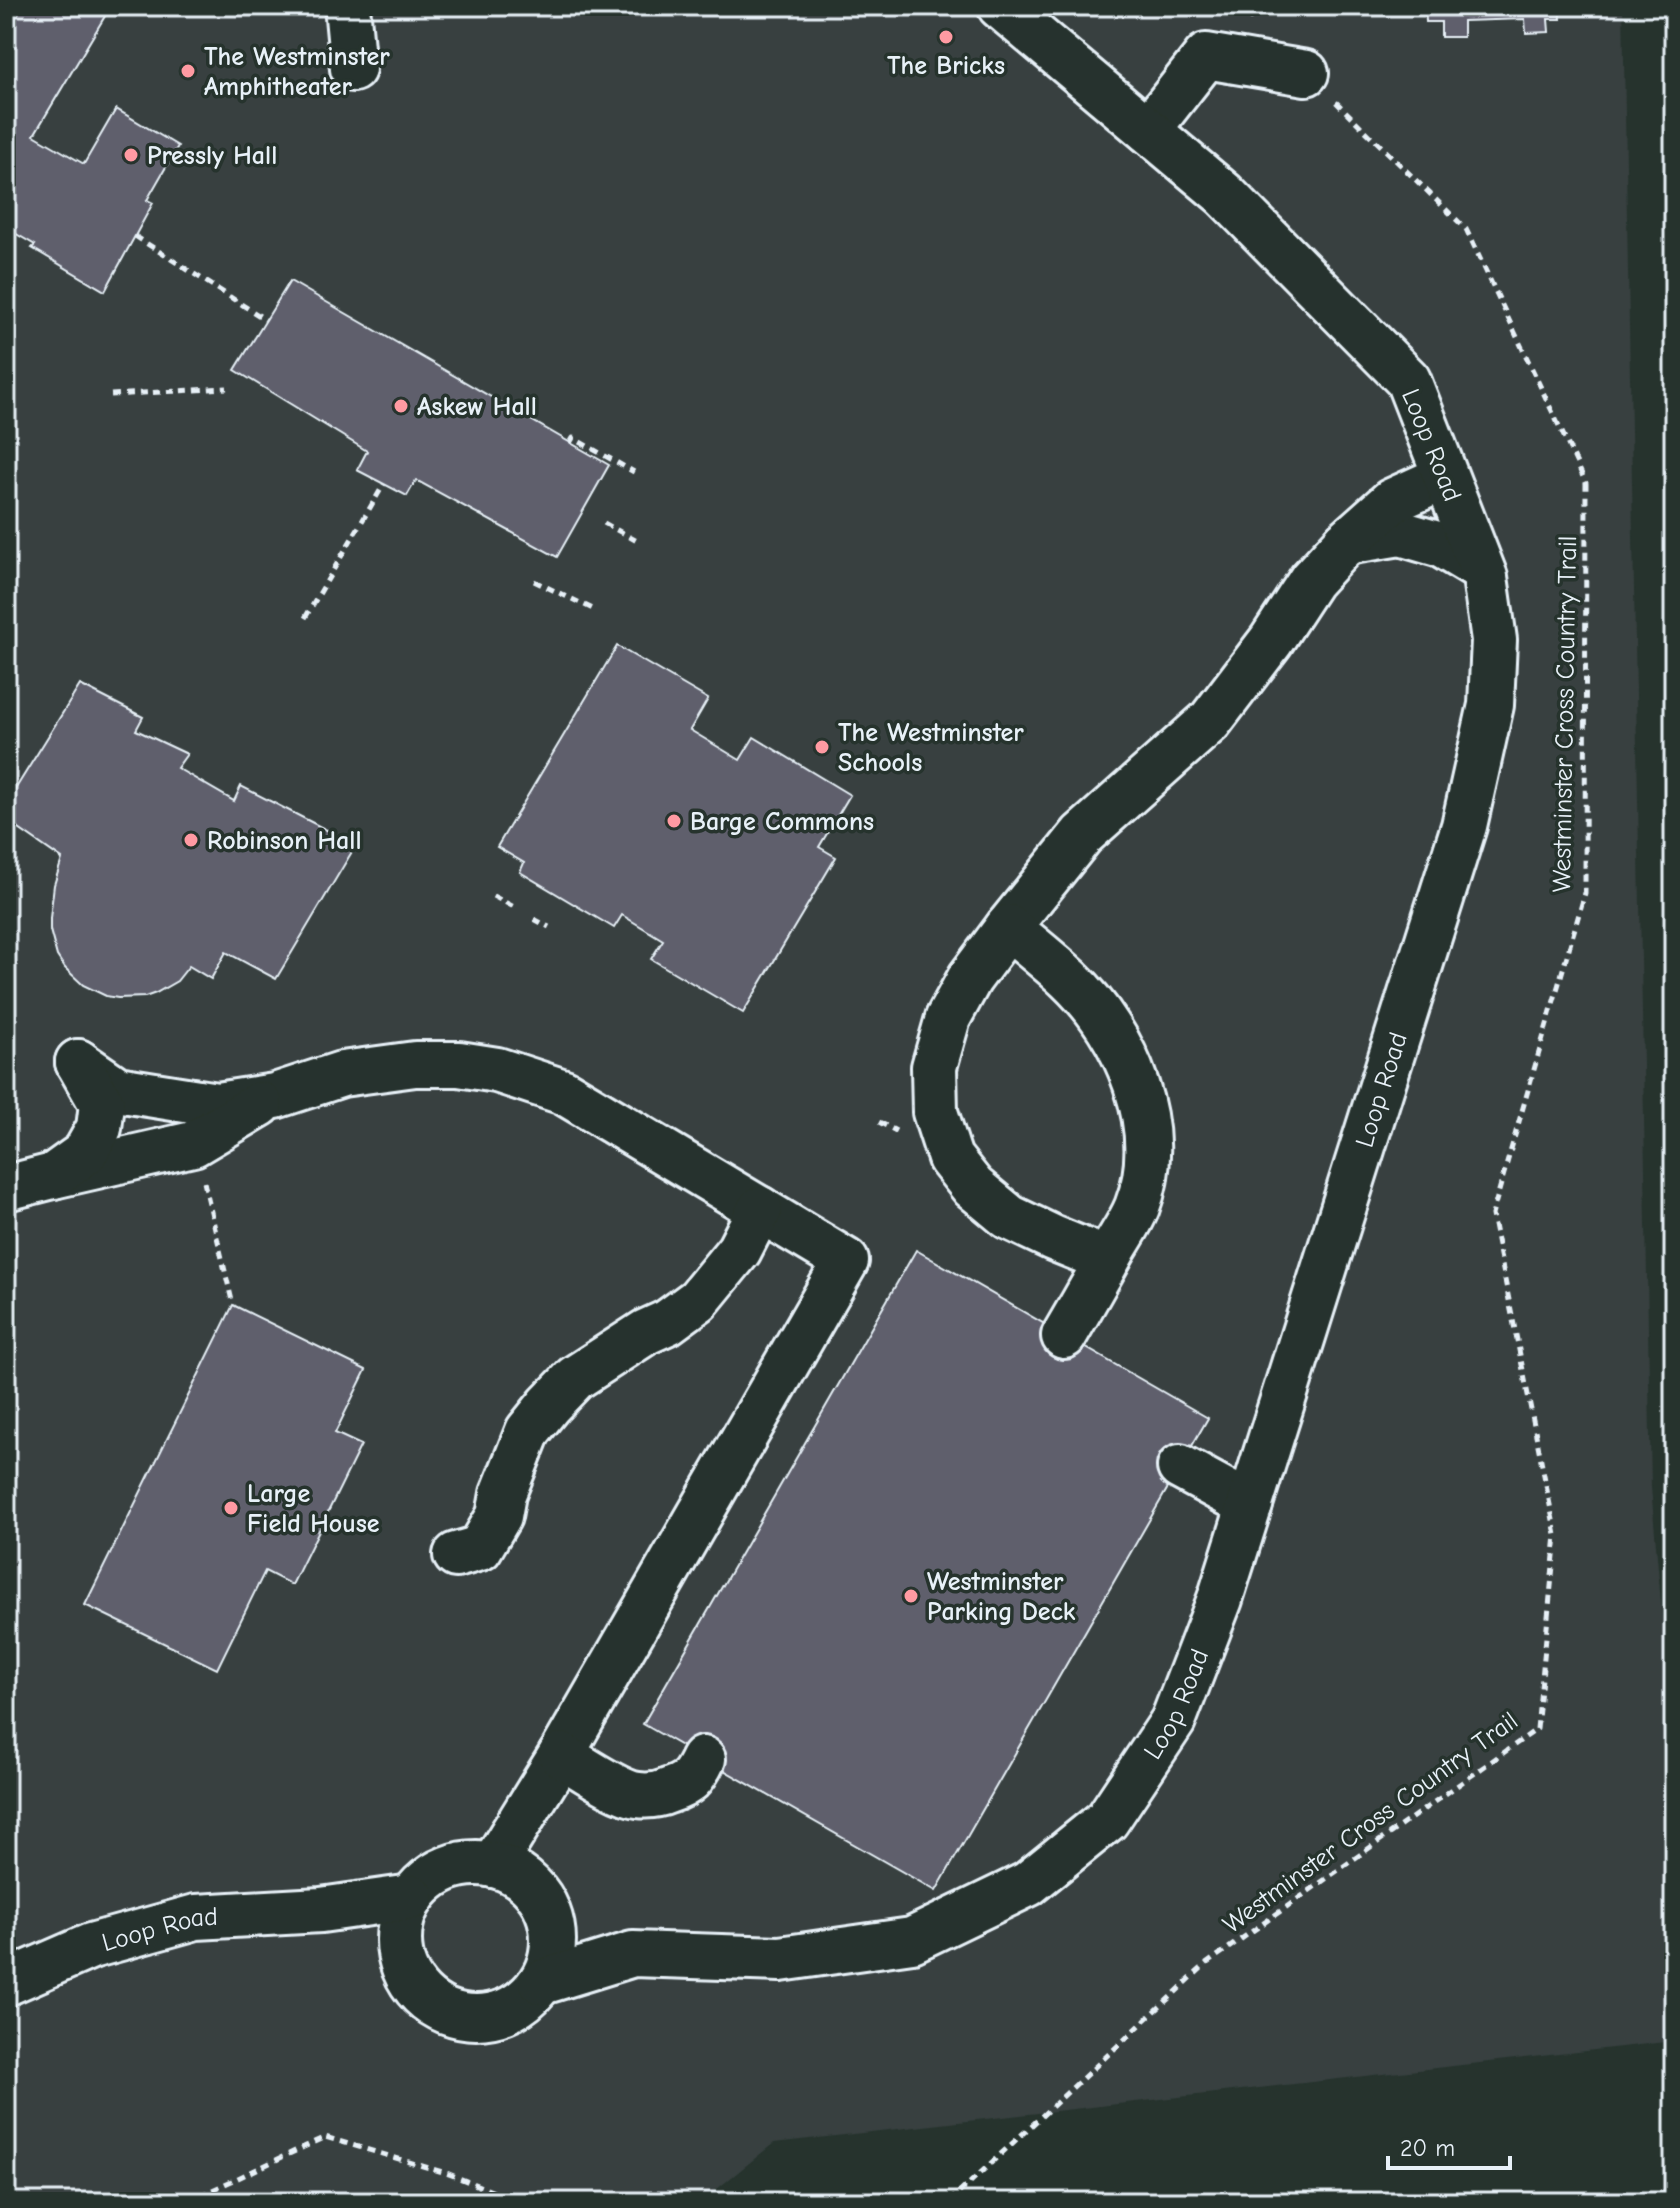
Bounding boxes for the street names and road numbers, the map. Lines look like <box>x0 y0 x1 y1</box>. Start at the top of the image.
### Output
street label: Loop Road <box>1395 385 1467 506</box>
street label: Westminster Cross Country Trail <box>1547 535 1583 893</box>
street label: Loop Road <box>1350 1029 1414 1151</box>
street label: Loop Road <box>1138 1645 1215 1765</box>
street label: Westminster Cross Country Trail <box>1217 1706 1524 1940</box>
street label: Loop Road <box>99 1902 219 1958</box>

